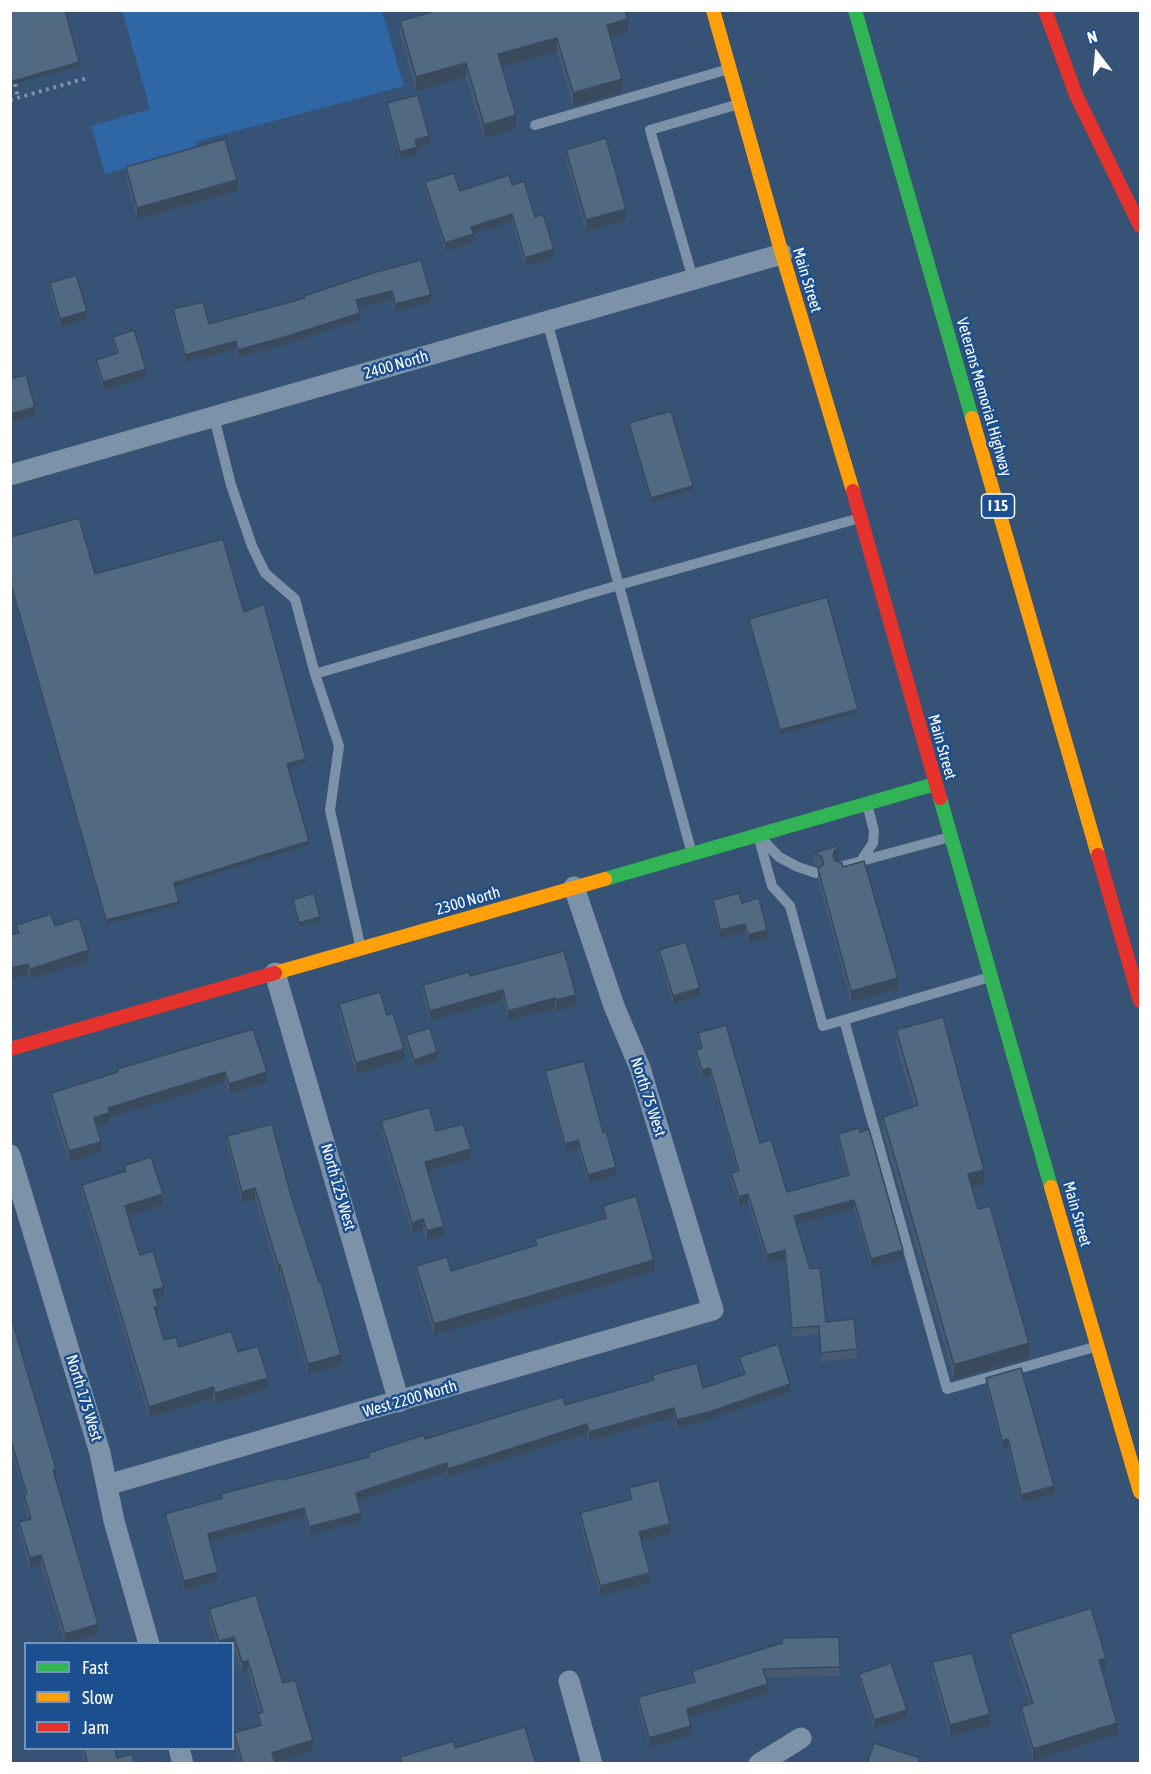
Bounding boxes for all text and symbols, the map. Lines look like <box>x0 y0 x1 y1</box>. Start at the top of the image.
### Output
north arrow <box>1067 24 1127 84</box>
text: N <box>1085 27 1099 47</box>
street label: Main Street <box>788 245 826 315</box>
street label: Veterans Memorial Highway <box>952 315 1016 479</box>
street label: 2400 North <box>362 347 430 383</box>
road number: I 15 <box>982 494 1014 518</box>
street label: Main Street <box>924 712 960 782</box>
street label: 2300 North <box>434 883 502 919</box>
street label: North 75 West <box>626 1055 670 1139</box>
street label: North 125 West <box>316 1141 360 1233</box>
street label: Main Street <box>1059 1179 1095 1249</box>
street label: North 175 West <box>62 1352 106 1444</box>
street label: West 2200 North <box>361 1376 459 1422</box>
legend <box>24 1642 234 1750</box>
text: Fast <box>82 1657 109 1678</box>
text: Slow <box>82 1687 113 1708</box>
text: Jam <box>82 1717 109 1738</box>

